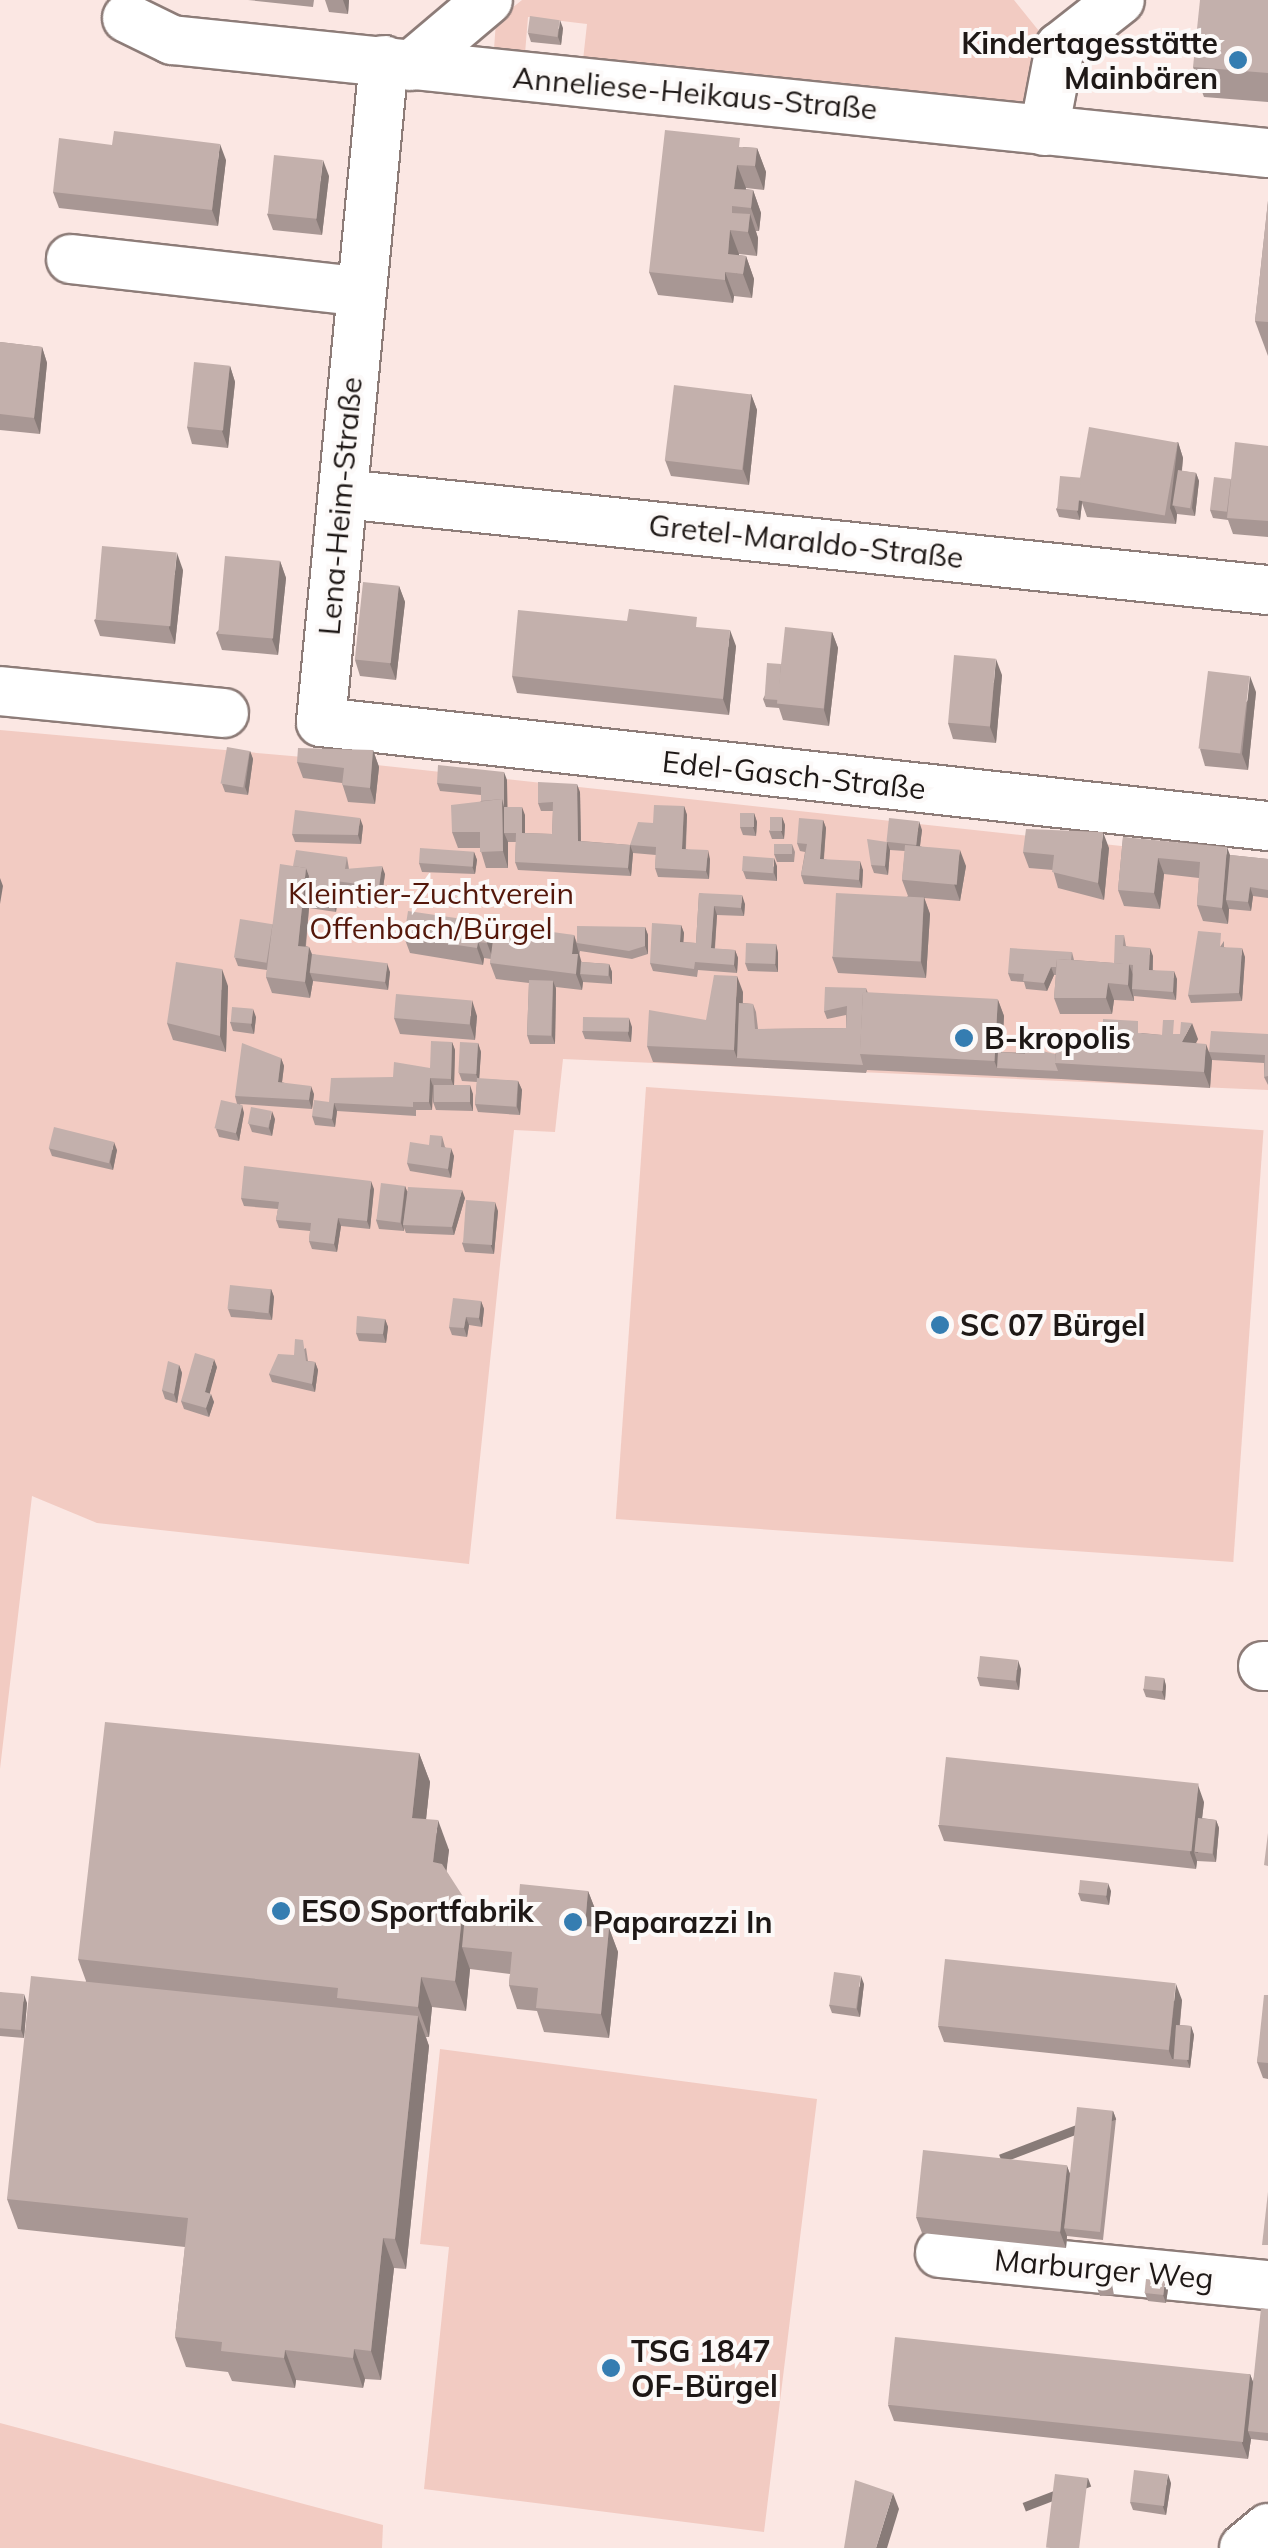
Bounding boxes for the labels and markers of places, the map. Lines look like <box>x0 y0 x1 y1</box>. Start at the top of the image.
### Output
place label: Kindertagesstätte Mainbären <box>961 25 1218 96</box>
marker: Kindertagesstätte Mainbären <box>1227 49 1249 71</box>
place label: B-kropolis <box>984 1020 1131 1056</box>
marker: B-kropolis <box>953 1027 975 1049</box>
place label: SC 07 Bürgel <box>960 1307 1145 1343</box>
marker: SC 07 Bürgel <box>929 1314 951 1336</box>
place label: ESO Sportfabrik <box>301 1893 534 1929</box>
marker: ESO Sportfabrik <box>270 1900 292 1922</box>
place label: Paparazzi In <box>593 1904 773 1940</box>
marker: Paparazzi In <box>562 1911 584 1933</box>
place label: TSG 1847 OF-Bürgel <box>631 2333 778 2404</box>
marker: TSG 1847 OF-Bürgel <box>600 2357 622 2379</box>

